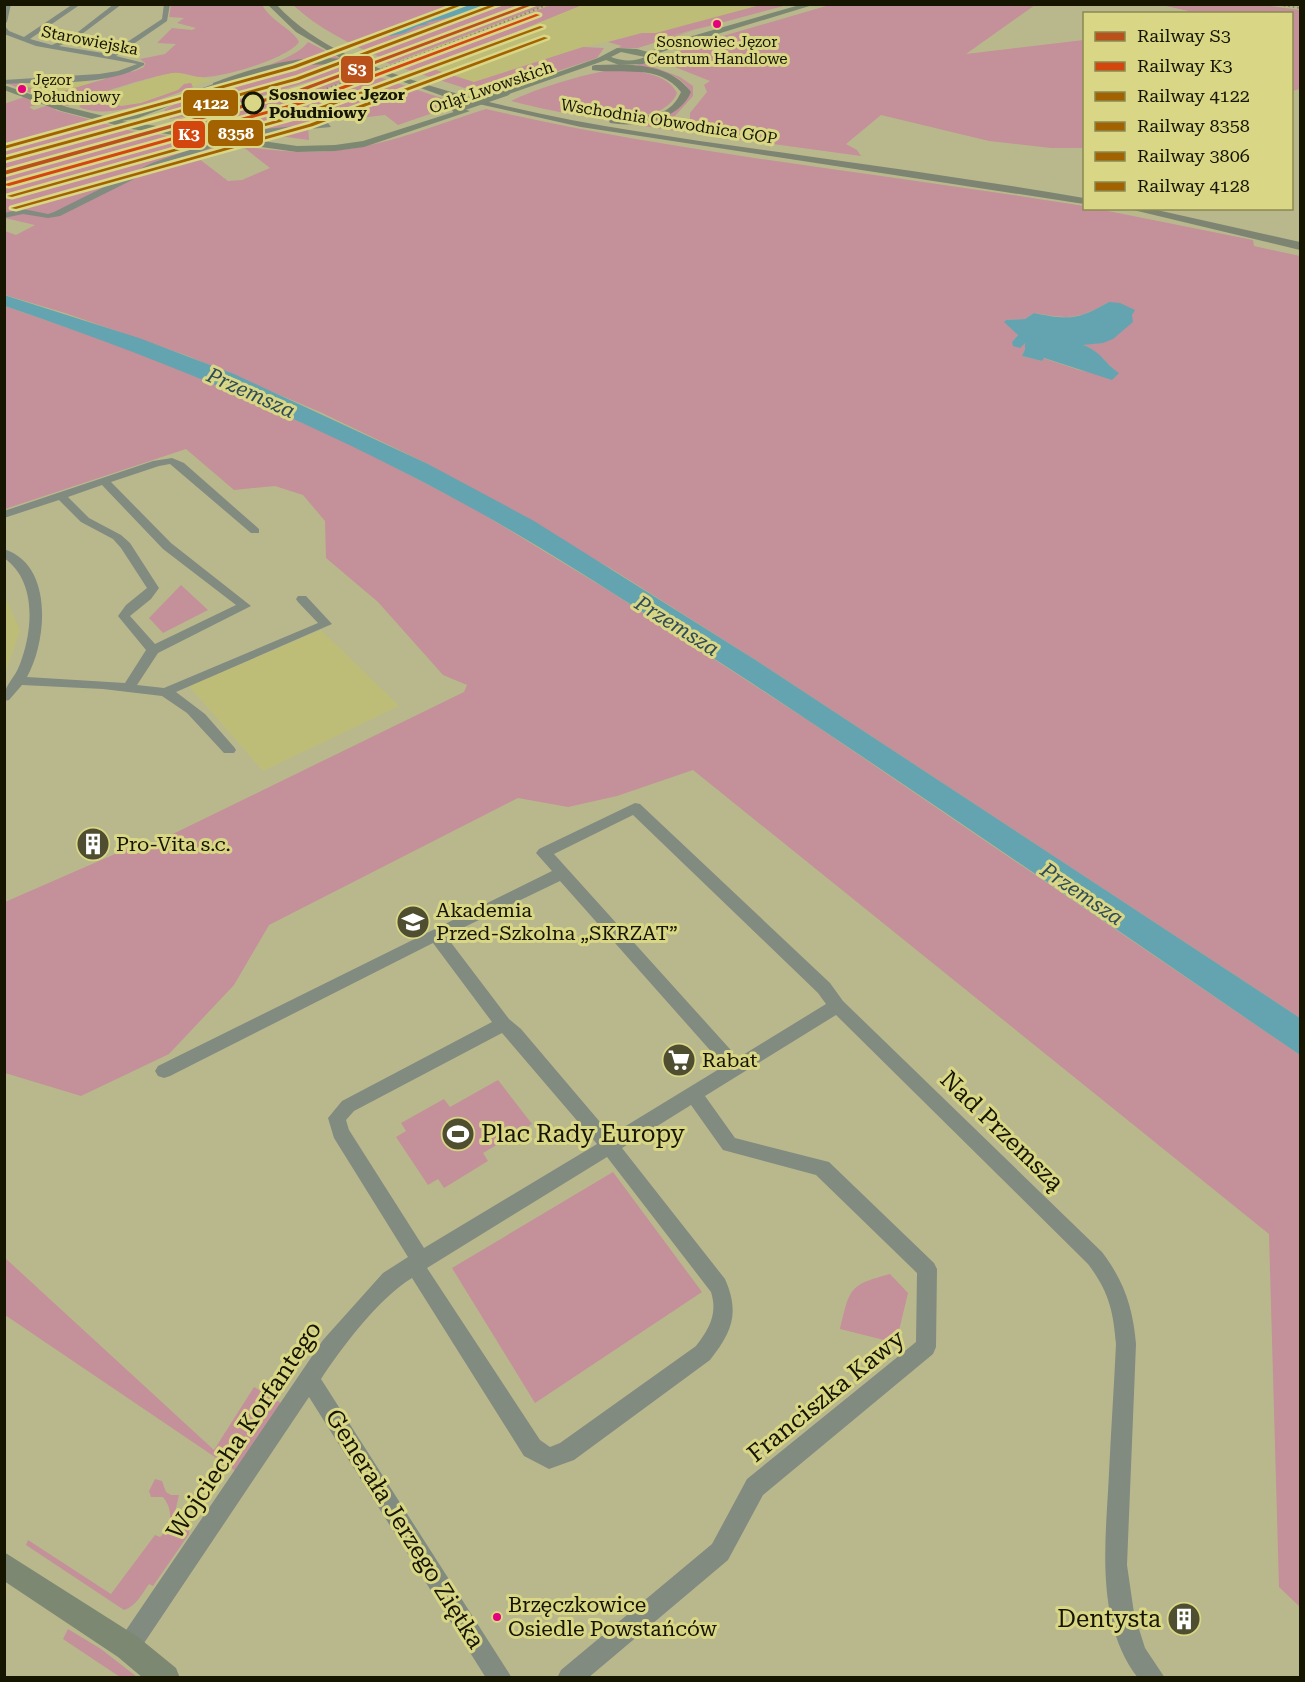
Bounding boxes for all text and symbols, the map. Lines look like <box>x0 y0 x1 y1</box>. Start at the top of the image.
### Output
legend <box>1083 12 1293 210</box>
marker: Sosnowiec Jęzor Centrum Handlowe <box>711 18 723 30</box>
street label: Starowiejska <box>40 22 140 59</box>
text: Railway S3 <box>1137 25 1231 46</box>
place label: Sosnowiec Jęzor Centrum Handlowe <box>647 33 788 68</box>
line badge: S3 <box>340 55 374 84</box>
text: Railway K3 <box>1137 55 1233 76</box>
street label: Orląt Lwowskich <box>427 57 556 118</box>
text: S3 <box>347 60 367 79</box>
place label: Jęzor Południowy <box>33 71 120 106</box>
marker: Jęzor Południowy <box>16 83 28 95</box>
place label: Sosnowiec Jęzor Południowy <box>269 85 405 122</box>
text: Railway 4122 <box>1137 85 1250 106</box>
line badge: 4122 <box>182 89 239 117</box>
marker: Sosnowiec Jęzor Południowy <box>242 92 264 114</box>
text: 4122 <box>193 94 229 113</box>
street label: Wschodnia Obwodnica GOP <box>559 95 779 148</box>
text: Railway 8358 <box>1137 115 1250 136</box>
line badge: 8358 <box>207 119 264 147</box>
line badge: K3 <box>172 120 206 149</box>
text: 8358 <box>218 124 254 143</box>
text: K3 <box>178 125 200 144</box>
text: Railway 3806 <box>1137 145 1250 166</box>
text: Railway 4128 <box>1137 175 1250 196</box>
water label: Przemsza <box>202 362 299 423</box>
water label: Przemsza <box>630 590 723 661</box>
building icon: Pro-Vita s.c. <box>75 826 111 862</box>
place label: Pro-Vita s.c. <box>116 832 231 856</box>
water label: Przemsza <box>1035 857 1128 930</box>
place label: Akademia Przed-Szkolna „SKRZAT” <box>436 898 678 945</box>
school or university icon: Akademia Przed-Szkolna „SKRZAT” <box>395 904 431 940</box>
supermarket icon: Rabat <box>661 1042 697 1078</box>
place label: Rabat <box>702 1048 758 1072</box>
street label: Nad Przemszą <box>935 1065 1069 1197</box>
sports icon: Plac Rady Europy <box>440 1116 476 1152</box>
place label: Plac Rady Europy <box>481 1120 686 1148</box>
street label: Wojciecha Korfantego <box>161 1316 327 1544</box>
street label: Franciszka Kawy <box>742 1324 911 1468</box>
street label: Generała Jerzego Ziętka <box>320 1404 490 1654</box>
place label: Brzęczkowice Osiedle Powstańców <box>508 1593 717 1641</box>
building icon: Dentysta <box>1166 1601 1202 1637</box>
place label: Dentysta <box>1057 1605 1161 1633</box>
marker: Brzęczkowice Osiedle Powstańców <box>491 1611 503 1623</box>

